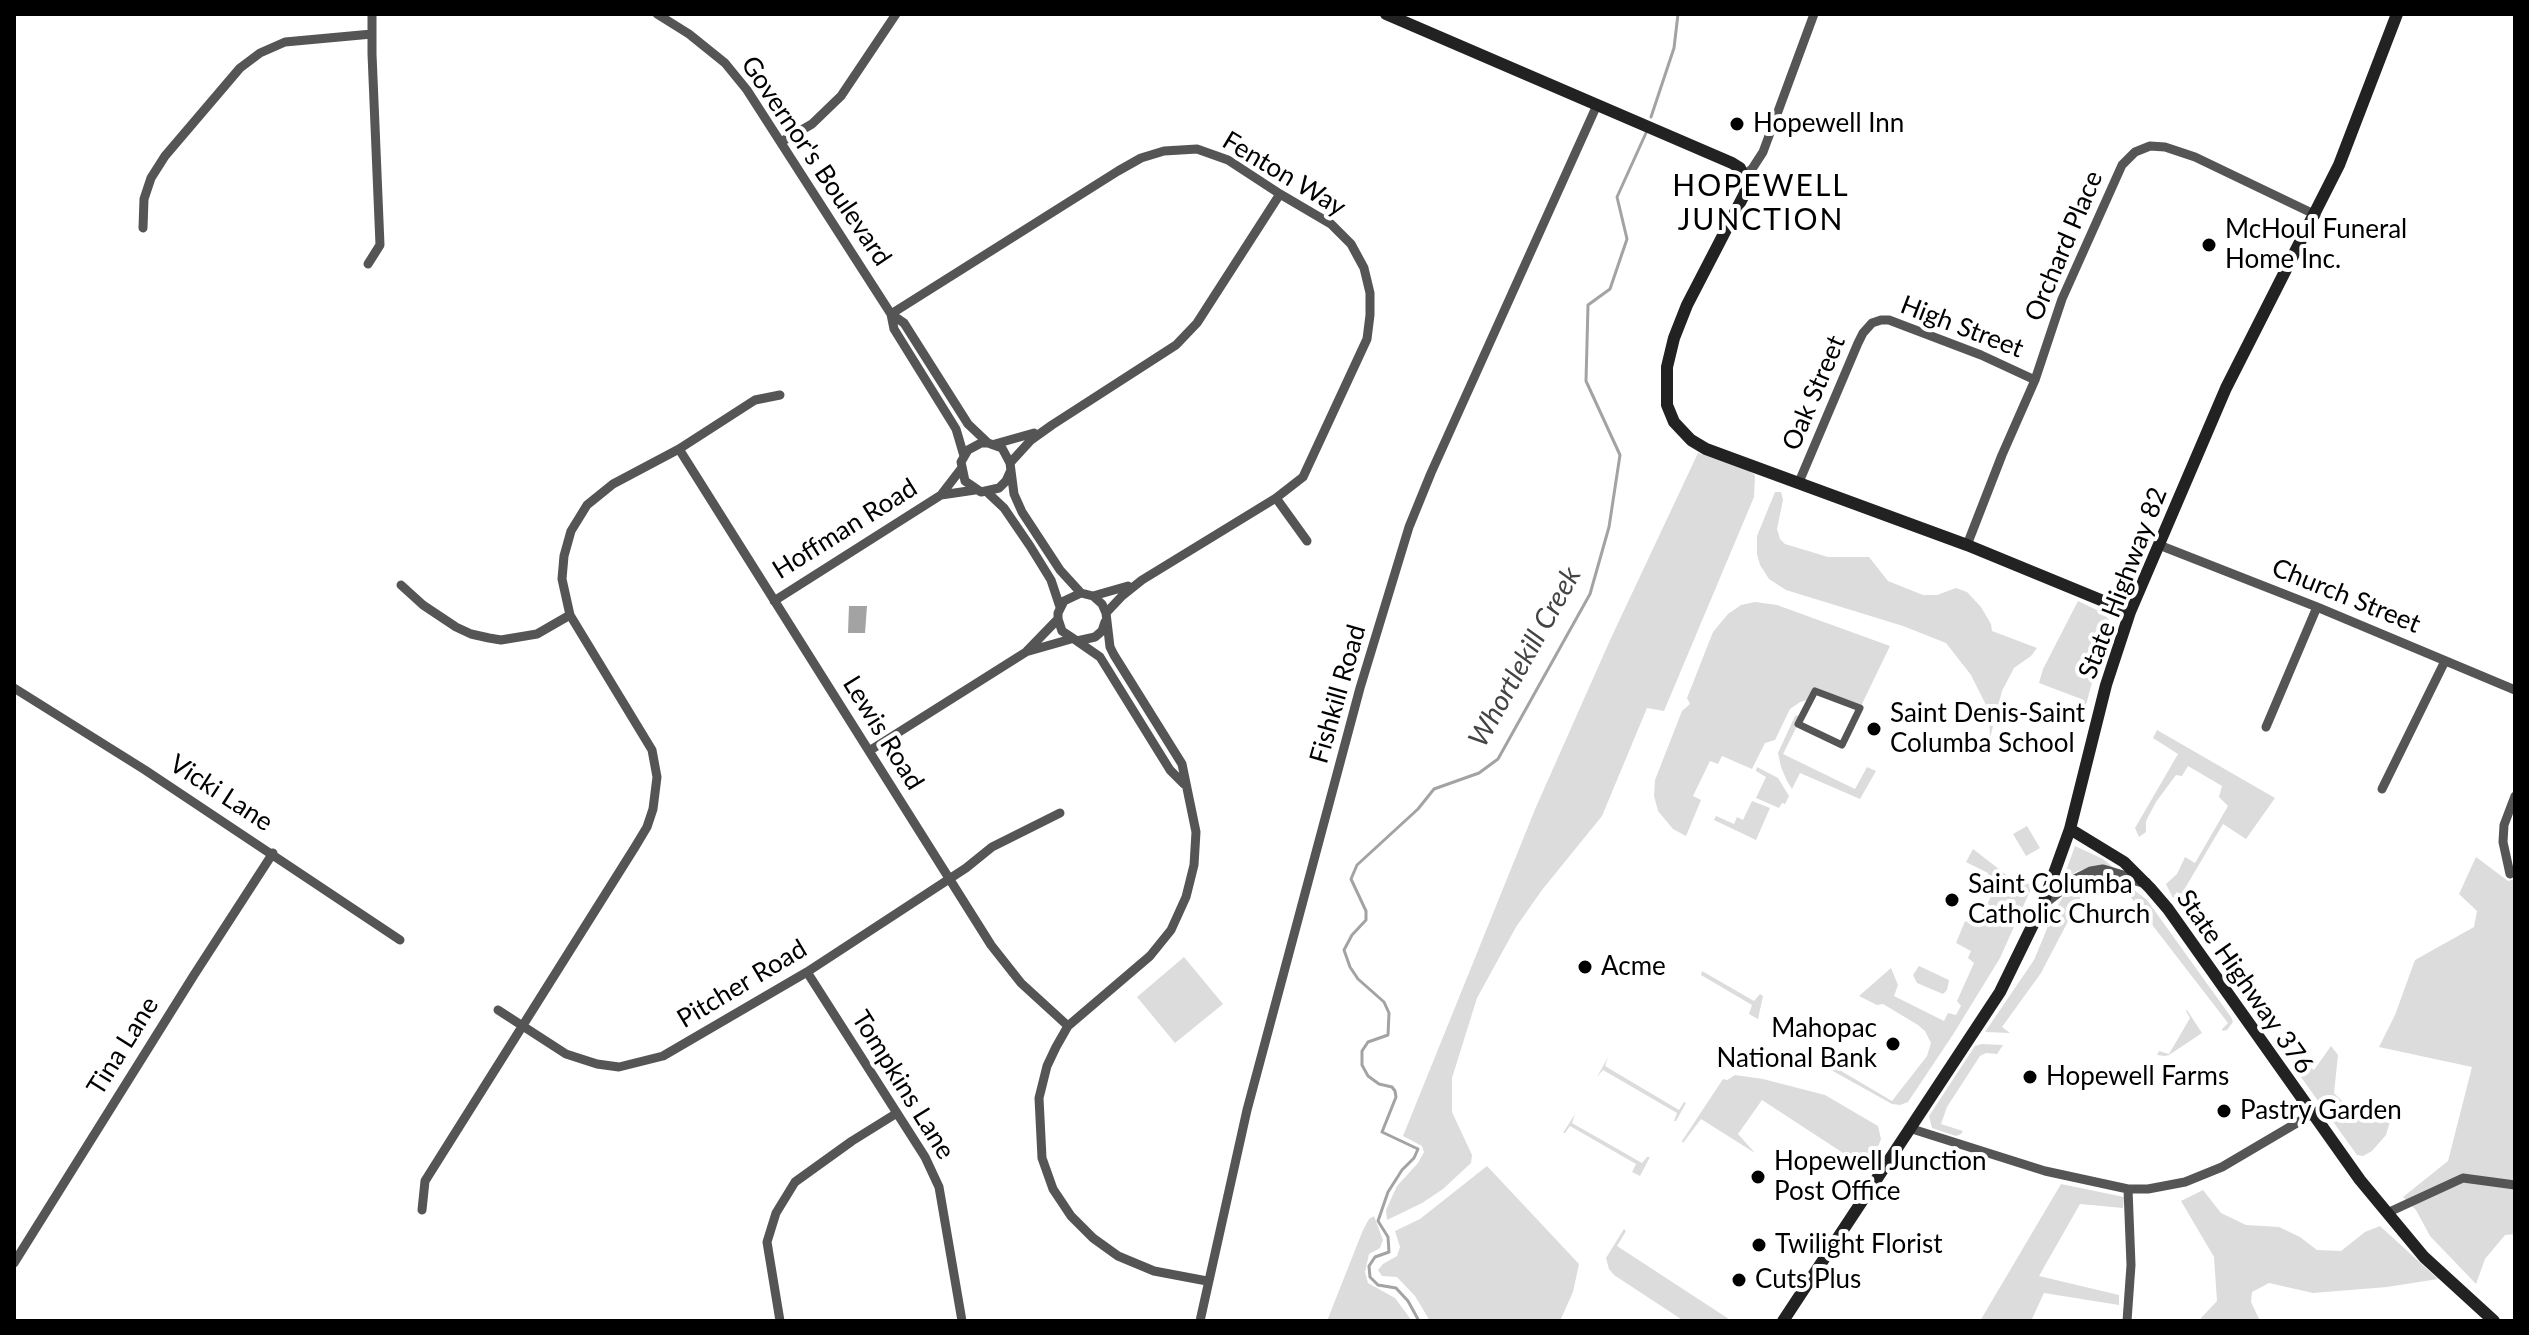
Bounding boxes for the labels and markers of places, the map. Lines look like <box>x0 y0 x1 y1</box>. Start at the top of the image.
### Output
place label: Hopewell Inn <box>1753 108 1904 140</box>
marker: Hopewell Inn <box>1728 115 1746 133</box>
place label: McHoul Funeral Home Inc. <box>2225 214 2407 276</box>
marker: McHoul Funeral Home Inc. <box>2200 236 2218 254</box>
place label: Saint Denis-Saint Columba School <box>1890 698 2085 760</box>
marker: Saint Denis-Saint Columba School <box>1865 720 1883 738</box>
place label: Saint Columba Catholic Church <box>1968 869 2150 930</box>
marker: Saint Columba Catholic Church <box>1943 891 1961 909</box>
place label: Acme <box>1601 951 1666 983</box>
marker: Acme <box>1576 958 1594 976</box>
place label: Mahopac National Bank <box>1717 1013 1877 1074</box>
marker: Mahopac National Bank <box>1884 1035 1902 1053</box>
place label: Hopewell Farms <box>2046 1061 2229 1093</box>
marker: Hopewell Farms <box>2021 1068 2039 1086</box>
place label: Pastry Garden <box>2240 1095 2402 1127</box>
marker: Pastry Garden <box>2215 1102 2233 1120</box>
place label: Hopewell Junction Post Office <box>1774 1146 1987 1208</box>
marker: Hopewell Junction Post Office <box>1749 1168 1767 1186</box>
place label: Twilight Florist <box>1775 1229 1943 1261</box>
marker: Twilight Florist <box>1750 1236 1768 1254</box>
place label: Cuts Plus <box>1755 1264 1861 1296</box>
marker: Cuts Plus <box>1730 1271 1748 1289</box>

